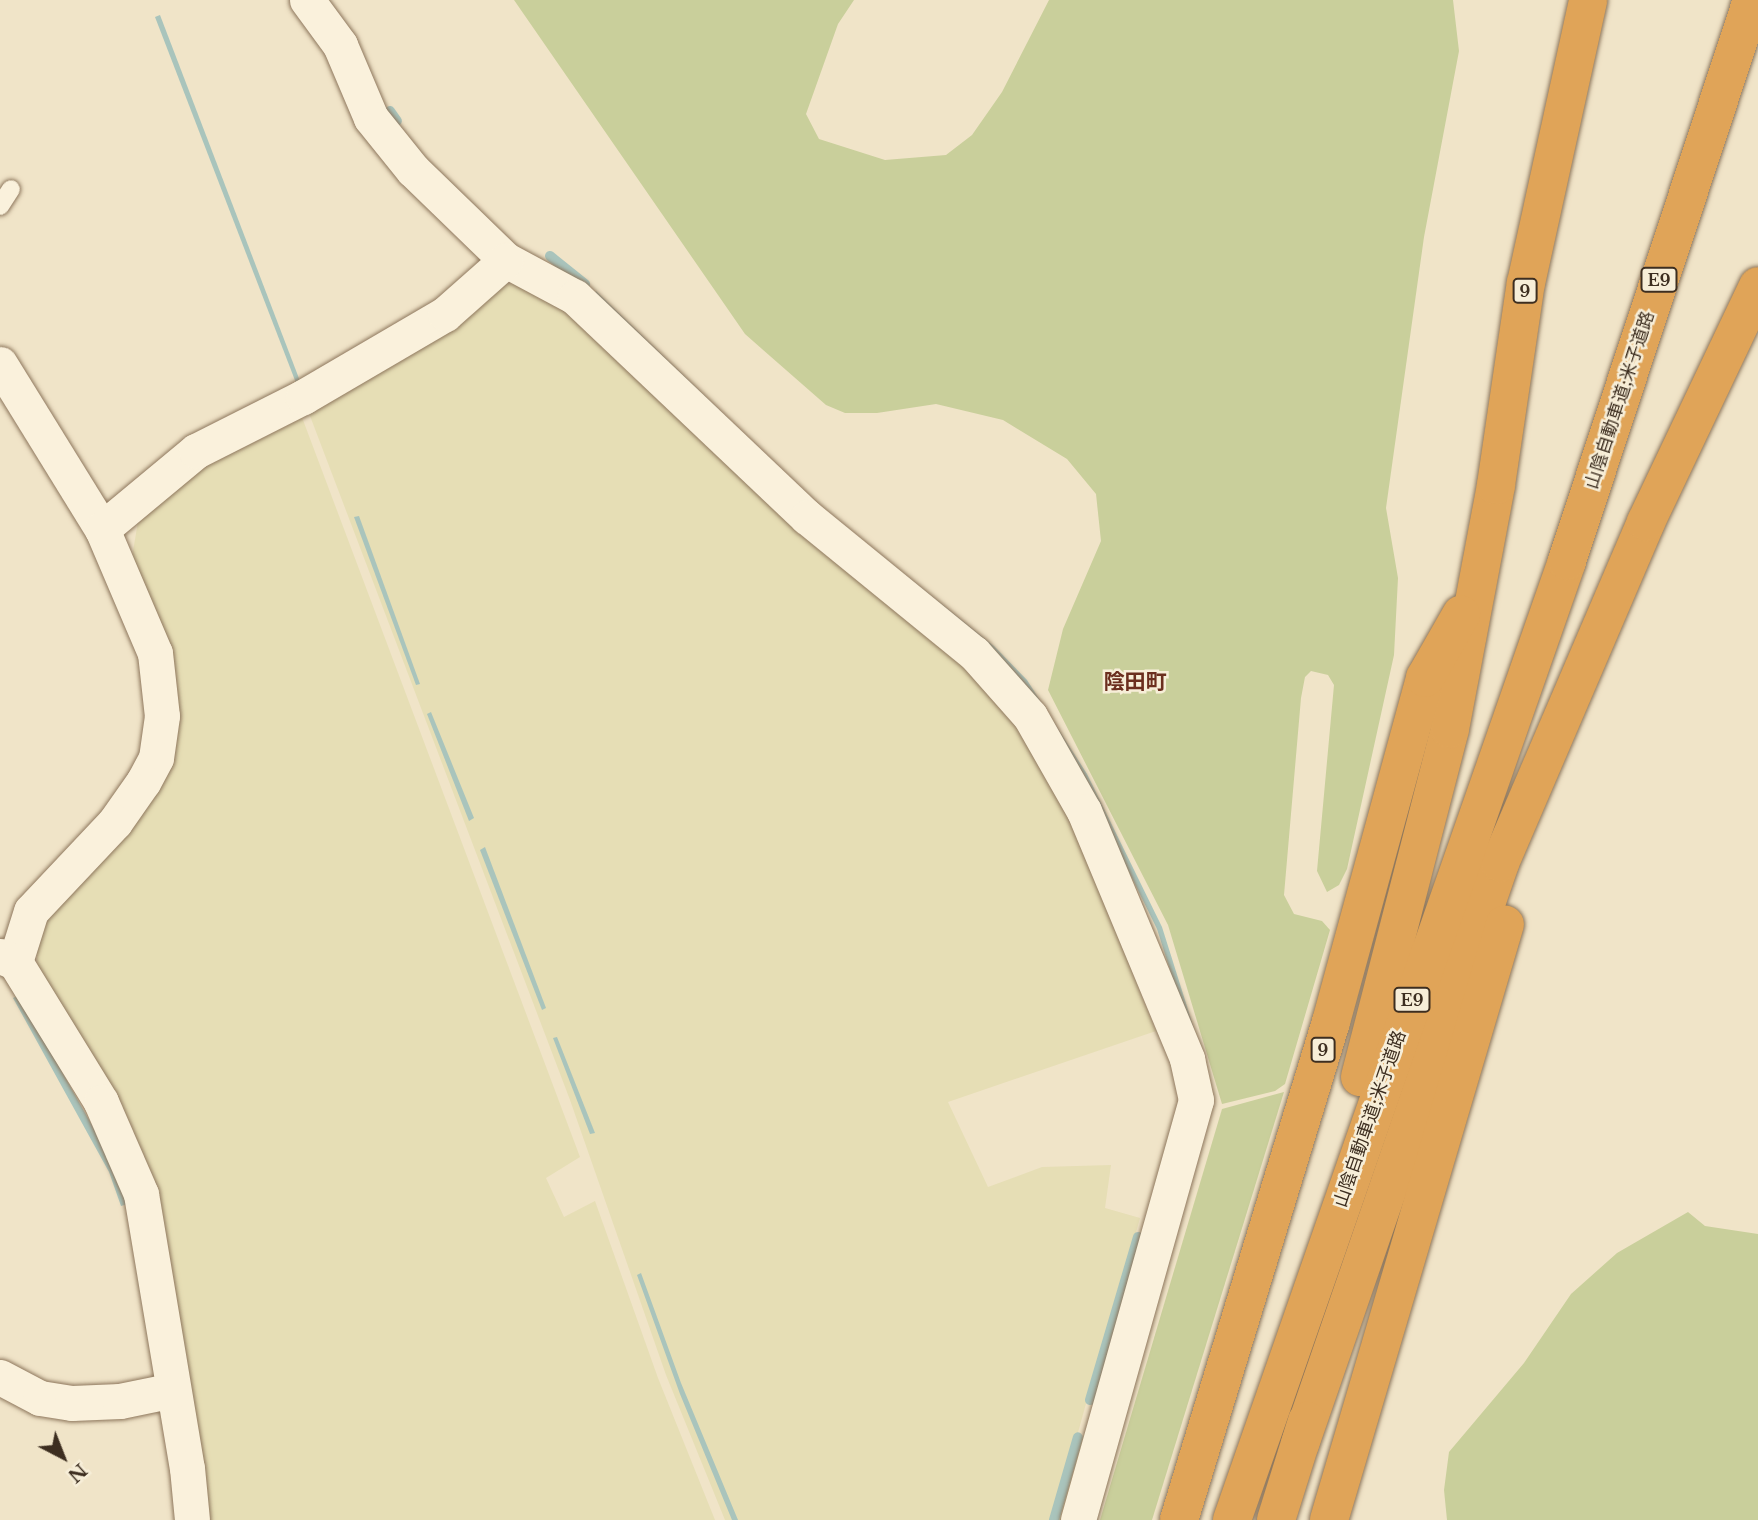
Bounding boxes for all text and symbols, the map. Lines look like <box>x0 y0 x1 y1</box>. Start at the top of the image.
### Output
road number: E9 <box>1640 268 1678 292</box>
road number: 9 <box>1511 278 1539 304</box>
street label: 山陰自動車道;米子道路 <box>1581 308 1659 492</box>
district label: 陰田町 <box>1104 669 1166 695</box>
road number: E9 <box>1393 988 1431 1012</box>
street label: 山陰自動車道;米子道路 <box>1330 1028 1410 1210</box>
road number: 9 <box>1309 1038 1337 1062</box>
north arrow <box>28 1422 98 1492</box>
text: N <box>63 1458 92 1488</box>

